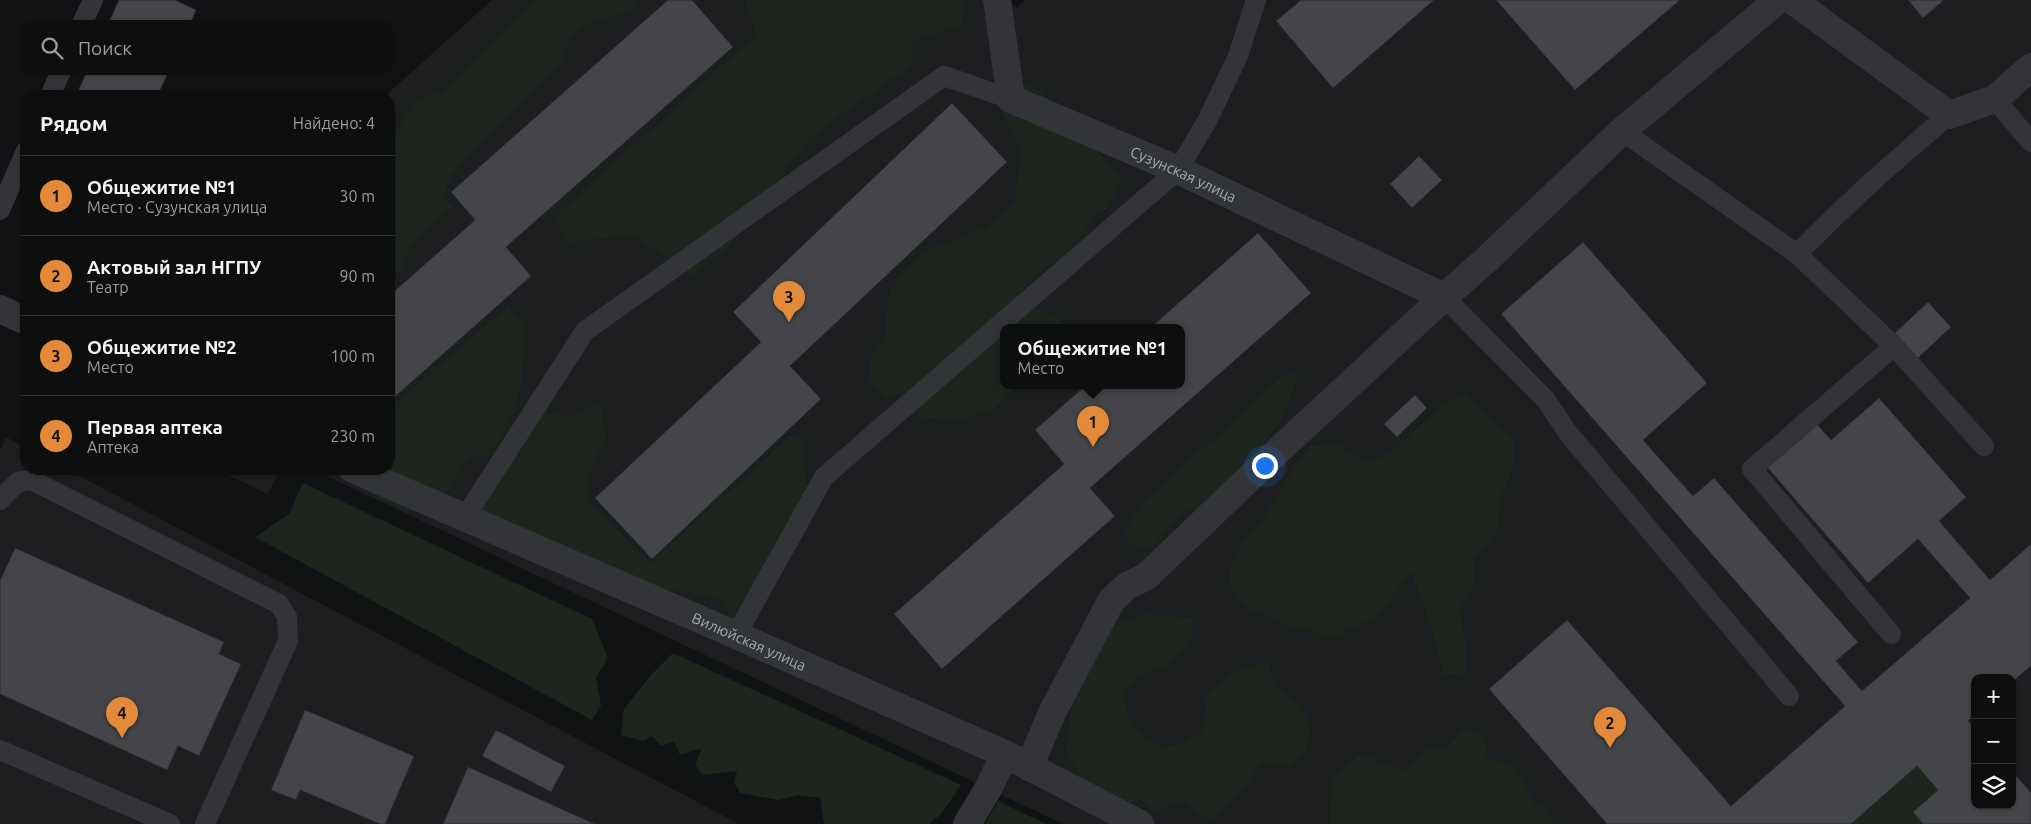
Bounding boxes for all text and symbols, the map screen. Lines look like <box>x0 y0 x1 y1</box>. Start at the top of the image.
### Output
search box <box>20 20 395 75</box>
icon: search <box>38 34 66 62</box>
text: Поиск <box>78 37 132 59</box>
text: Рядом <box>40 111 108 135</box>
text: Найдено: 4 <box>293 114 375 132</box>
street label: Сузунская улица <box>1128 142 1239 205</box>
text: Общежитие №1 <box>87 176 237 198</box>
text: 1 <box>51 187 61 205</box>
text: 30 m <box>339 187 375 205</box>
text: Место · Сузунская улица <box>87 198 267 216</box>
text: Актовый зал НГПУ <box>87 256 261 278</box>
text: 2 <box>51 267 61 285</box>
text: 90 m <box>339 267 375 285</box>
text: Театр <box>87 278 129 296</box>
pin: 3 <box>773 281 805 322</box>
popup <box>1000 324 1185 389</box>
text: Общежитие №2 <box>87 336 237 358</box>
text: Общежитие №1 <box>1018 337 1167 359</box>
text: 3 <box>51 347 61 365</box>
text: 100 m <box>330 347 375 365</box>
text: Место <box>87 358 134 376</box>
text: Место <box>1018 359 1064 377</box>
pin: 1 <box>1077 406 1109 447</box>
text: Первая аптека <box>87 416 223 438</box>
text: 4 <box>51 427 61 445</box>
text: 230 m <box>330 427 375 445</box>
text: Аптека <box>87 438 139 456</box>
your location <box>1252 453 1278 479</box>
street label: Вилюйская улица <box>690 609 809 674</box>
map controls <box>1971 674 2016 809</box>
button: + <box>1971 674 2016 719</box>
pin: 4 <box>106 697 138 738</box>
pin: 2 <box>1594 707 1626 748</box>
button: − <box>1971 719 2016 764</box>
button: layers <box>1971 764 2016 809</box>

